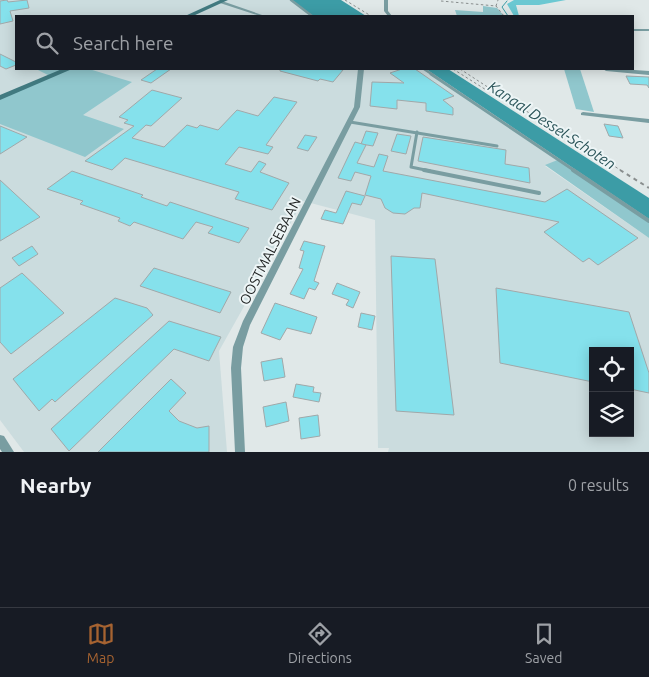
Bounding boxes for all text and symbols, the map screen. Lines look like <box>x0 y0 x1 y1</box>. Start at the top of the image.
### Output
search box <box>15 15 634 70</box>
icon: search <box>33 29 61 57</box>
text: Search here <box>73 32 173 54</box>
water label: Kanaal Dessel-Schoten <box>485 77 619 173</box>
street label: OOSTMALSEBAAN <box>236 195 304 307</box>
map controls <box>589 347 634 437</box>
button: locate <box>589 347 634 392</box>
button: layers <box>589 392 634 437</box>
text: Nearby <box>20 473 91 497</box>
text: 0 results <box>568 476 629 494</box>
tab: Map <box>87 620 115 666</box>
tab: Directions <box>288 620 352 666</box>
tab: Saved <box>525 620 562 666</box>

